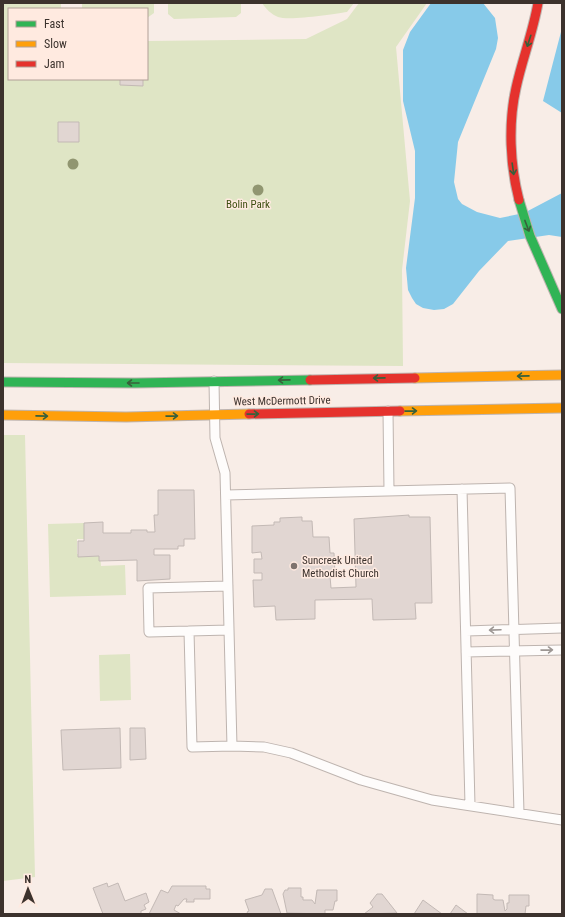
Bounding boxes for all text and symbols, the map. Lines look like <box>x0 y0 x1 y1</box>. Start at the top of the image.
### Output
legend <box>8 8 148 80</box>
text: Fast <box>44 17 65 31</box>
one-way arrow <box>524 34 532 46</box>
text: Slow <box>44 37 67 51</box>
text: Jam <box>44 57 65 71</box>
one-way arrow <box>510 162 517 175</box>
park label: Bolin Park <box>226 198 270 211</box>
one-way arrow <box>523 219 531 231</box>
one-way arrow <box>517 372 530 379</box>
one-way arrow <box>373 374 386 382</box>
one-way arrow <box>278 376 291 384</box>
one-way arrow <box>127 379 140 387</box>
street label: West McDermott Drive <box>233 394 331 408</box>
one-way arrow <box>404 407 417 415</box>
one-way arrow <box>246 410 259 418</box>
one-way arrow <box>35 412 48 419</box>
one-way arrow <box>165 412 178 420</box>
place label: Suncreek United Methodist Church <box>302 554 379 580</box>
marker: Suncreek United Methodist Church <box>289 561 299 571</box>
one-way arrow <box>489 626 502 634</box>
one-way arrow <box>540 646 553 654</box>
north arrow <box>8 869 48 909</box>
text: N <box>24 873 32 886</box>

